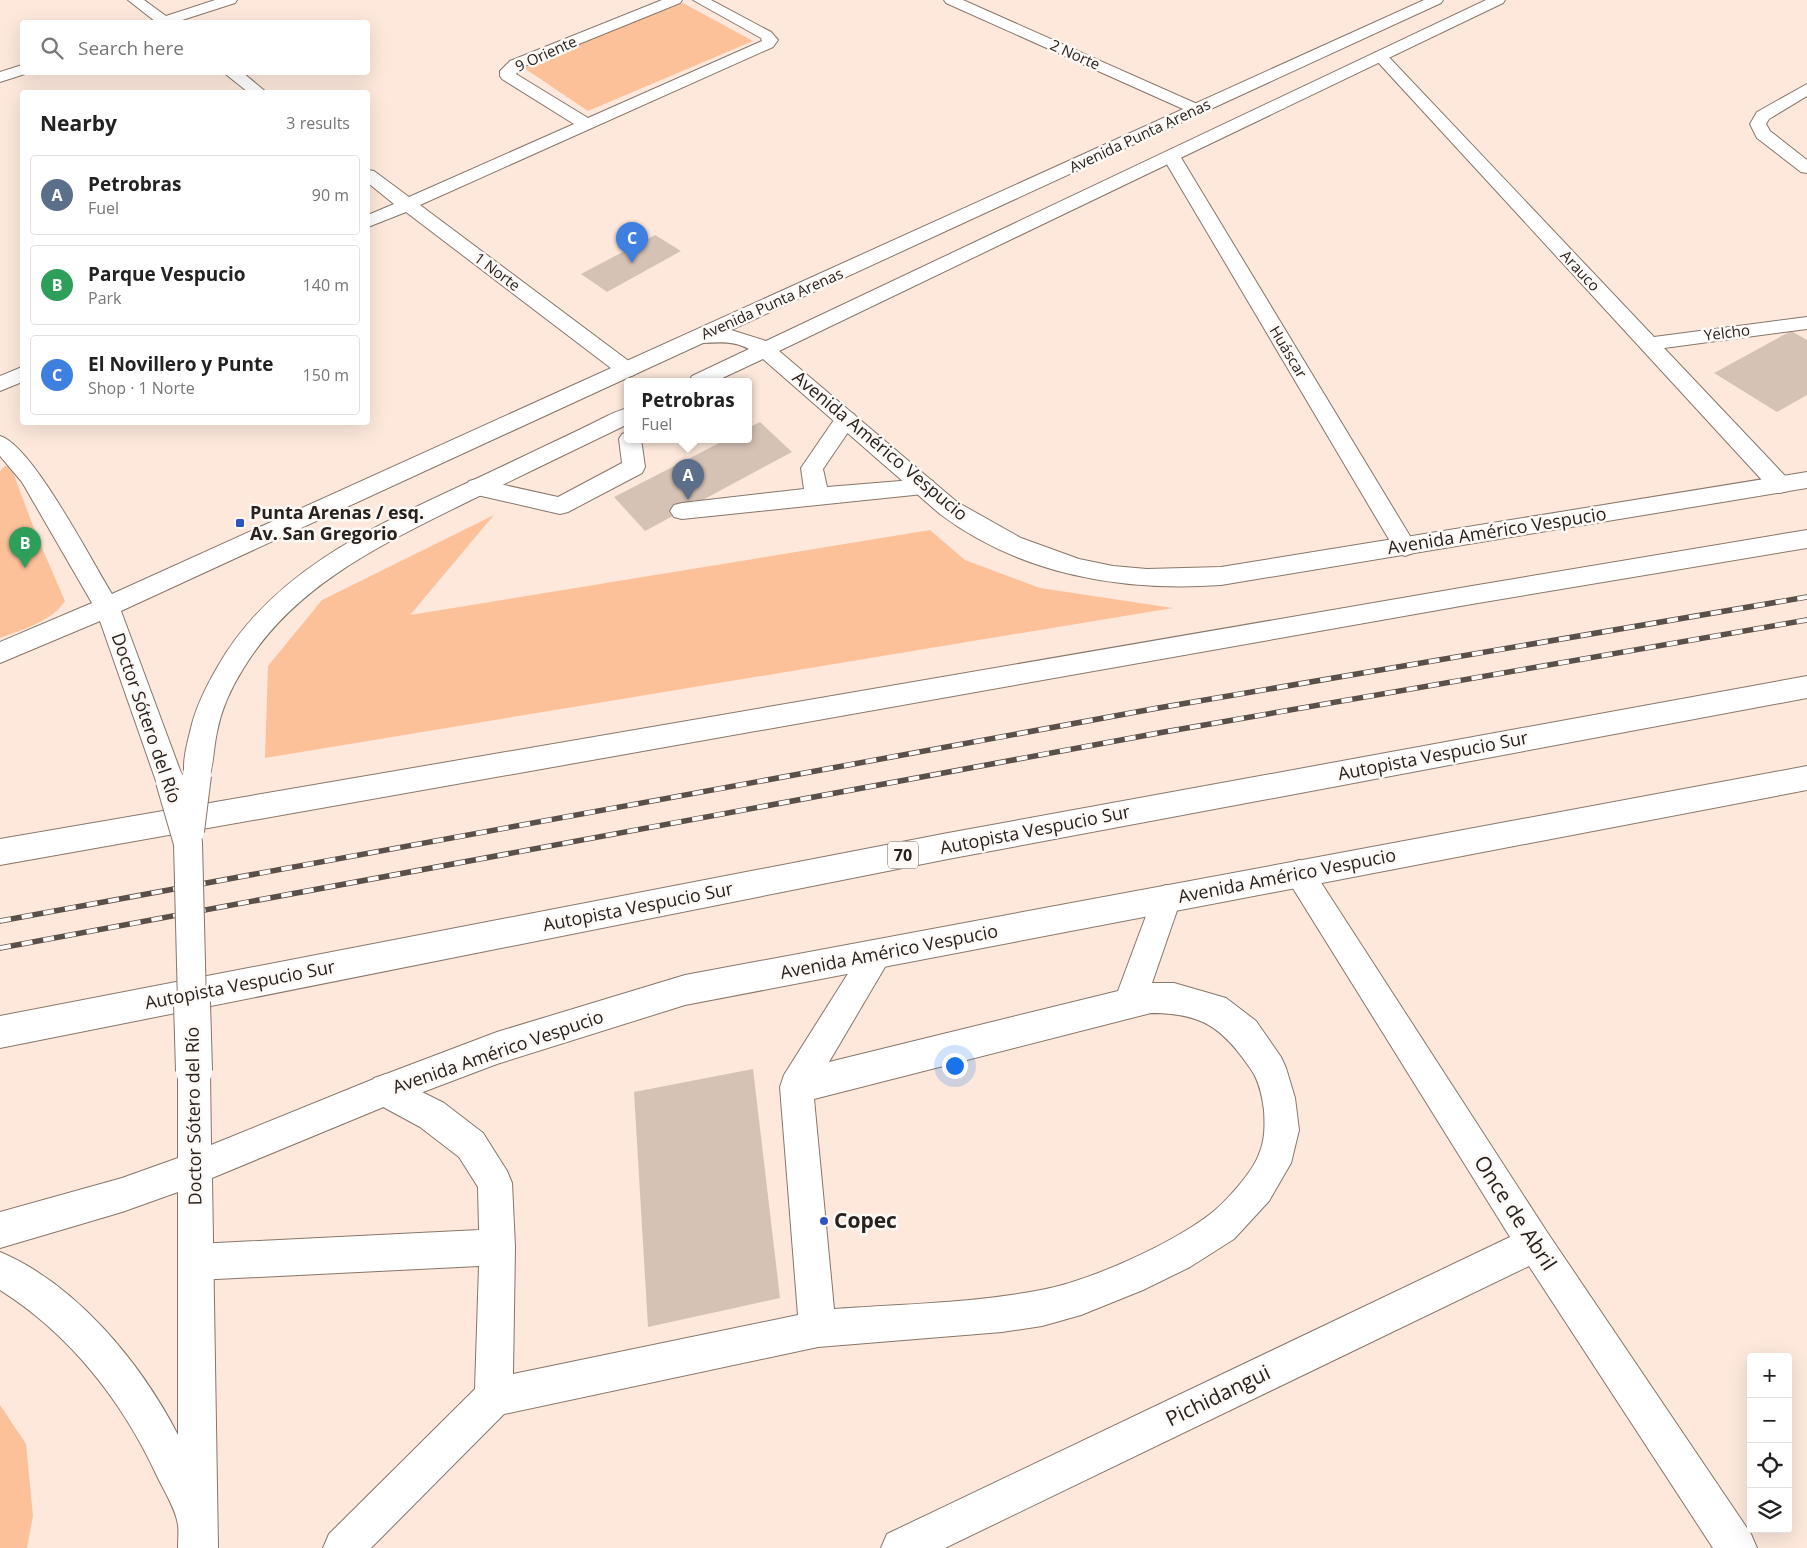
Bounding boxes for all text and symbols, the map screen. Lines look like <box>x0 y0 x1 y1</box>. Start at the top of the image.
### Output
search box <box>20 20 370 75</box>
street label: 9 Oriente <box>512 31 580 76</box>
icon: search <box>38 34 66 62</box>
street label: 2 Norte <box>1047 34 1104 74</box>
text: Search here <box>78 35 184 61</box>
street label: Avenida Punta Arenas <box>1066 94 1213 177</box>
text: Nearby <box>40 109 117 137</box>
text: 3 results <box>286 112 350 134</box>
text: Petrobras <box>88 171 181 197</box>
text: A <box>51 184 63 206</box>
text: 90 m <box>312 184 349 206</box>
text: Fuel <box>88 197 119 219</box>
pin: C <box>616 222 648 263</box>
street label: Arauco <box>1557 245 1605 295</box>
street label: 1 Norte <box>471 247 525 295</box>
text: Parque Vespucio <box>88 261 246 287</box>
street label: Avenida Punta Arenas <box>697 263 846 343</box>
text: B <box>52 274 62 296</box>
text: 140 m <box>303 274 349 296</box>
text: Park <box>88 287 121 309</box>
street label: Yelcho <box>1703 319 1751 345</box>
street label: Huáscar <box>1266 322 1312 381</box>
text: El Novillero y Punte <box>88 351 273 377</box>
text: C <box>52 364 62 386</box>
text: 150 m <box>303 364 349 386</box>
street label: Avenida Américo Vespucio <box>788 365 973 526</box>
text: Shop · 1 Norte <box>88 377 195 399</box>
popup <box>624 378 752 443</box>
text: Petrobras <box>641 387 735 413</box>
text: Fuel <box>641 413 672 435</box>
pin: A <box>672 459 704 500</box>
place label: Punta Arenas / esq. Av. San Gregorio <box>250 500 424 545</box>
street label: Avenida Américo Vespucio <box>1386 501 1608 559</box>
marker: Punta Arenas / esq. Av. San Gregorio <box>234 517 246 529</box>
pin: B <box>9 527 41 568</box>
street label: Doctor Sótero del Río <box>107 629 187 806</box>
street label: Autopista Vespucio Sur <box>1336 725 1531 785</box>
street label: Autopista Vespucio Sur <box>938 799 1133 859</box>
road number: 70 <box>888 842 918 868</box>
street label: Avenida Américo Vespucio <box>1176 842 1398 908</box>
street label: Autopista Vespucio Sur <box>541 876 736 936</box>
street label: Avenida Américo Vespucio <box>778 918 1000 984</box>
street label: Autopista Vespucio Sur <box>143 954 338 1014</box>
street label: Avenida Américo Vespucio <box>389 1004 606 1098</box>
street label: Doctor Sótero del Río <box>179 1026 207 1206</box>
your location <box>942 1053 968 1079</box>
street label: Once de Abril <box>1468 1150 1564 1275</box>
place label: Copec <box>834 1206 897 1234</box>
marker: Copec <box>818 1215 830 1227</box>
map controls <box>1747 1353 1792 1533</box>
button: + <box>1747 1353 1792 1398</box>
street label: Pichidangui <box>1161 1358 1275 1432</box>
button: − <box>1747 1398 1792 1443</box>
button: locate <box>1747 1443 1792 1488</box>
button: layers <box>1747 1488 1792 1533</box>

